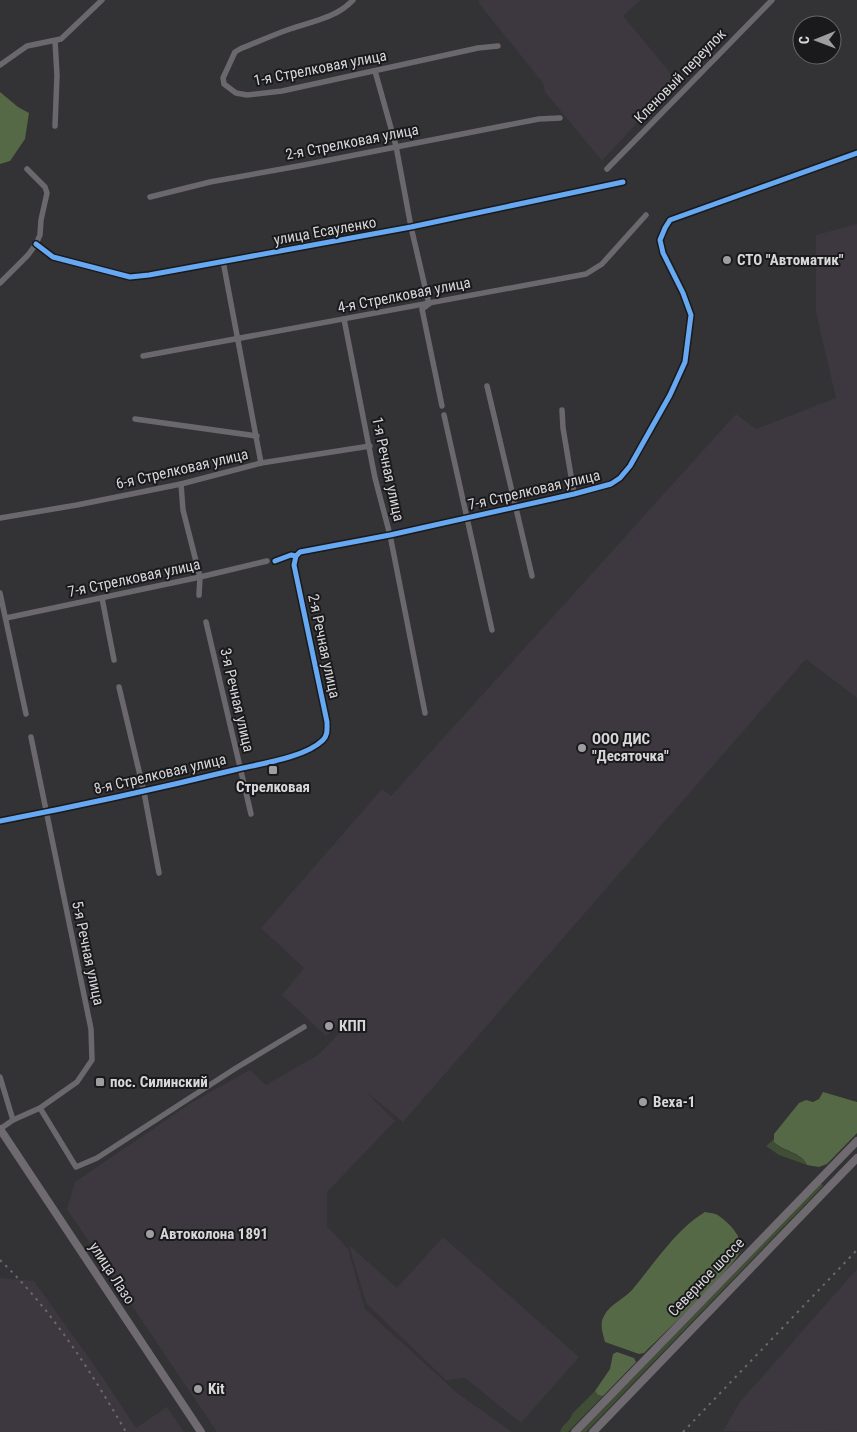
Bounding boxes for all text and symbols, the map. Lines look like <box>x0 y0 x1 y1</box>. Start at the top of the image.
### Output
north arrow <box>792 15 842 65</box>
street label: Кленовый переулок <box>630 25 730 127</box>
text: С <box>796 36 812 44</box>
street label: 1-я Стрелковая улица <box>252 46 388 90</box>
street label: 2-я Стрелковая улица <box>284 120 420 164</box>
street label: улица Есауленко <box>272 213 378 249</box>
place label: СТО "Автоматик" <box>737 251 844 269</box>
marker: СТО "Автоматик" <box>721 254 733 266</box>
street label: 4-я Стрелковая улица <box>336 273 472 317</box>
street label: 1-я Речная улица <box>368 415 408 523</box>
street label: 6-я Стрелковая улица <box>114 445 250 493</box>
street label: 7-я Стрелковая улица <box>466 466 602 514</box>
street label: 7-я Стрелковая улица <box>66 555 202 601</box>
street label: 2-я Речная улица <box>304 592 344 700</box>
street label: 3-я Речная улица <box>216 646 258 754</box>
place label: ООО ДИС "Десяточка" <box>592 730 669 765</box>
marker: ООО ДИС "Десяточка" <box>576 742 588 754</box>
street label: 8-я Стрелковая улица <box>92 750 228 798</box>
marker: Стрелковая <box>267 764 279 776</box>
place label: Стрелковая <box>236 778 310 796</box>
street label: 5-я Речная улица <box>68 899 108 1007</box>
place label: КПП <box>339 1017 366 1035</box>
marker: КПП <box>323 1020 335 1032</box>
place label: пос. Силинский <box>110 1073 208 1091</box>
marker: пос. Силинский <box>94 1076 106 1088</box>
place label: Веха-1 <box>653 1093 695 1111</box>
marker: Веха-1 <box>637 1096 649 1108</box>
place label: Автоколона 1891 <box>160 1225 268 1243</box>
marker: Автоколона 1891 <box>144 1228 156 1240</box>
street label: Северное шоссе <box>664 1234 748 1320</box>
street label: улица Лазо <box>85 1239 139 1307</box>
place label: Kit <box>208 1380 225 1398</box>
marker: Kit <box>192 1383 204 1395</box>

